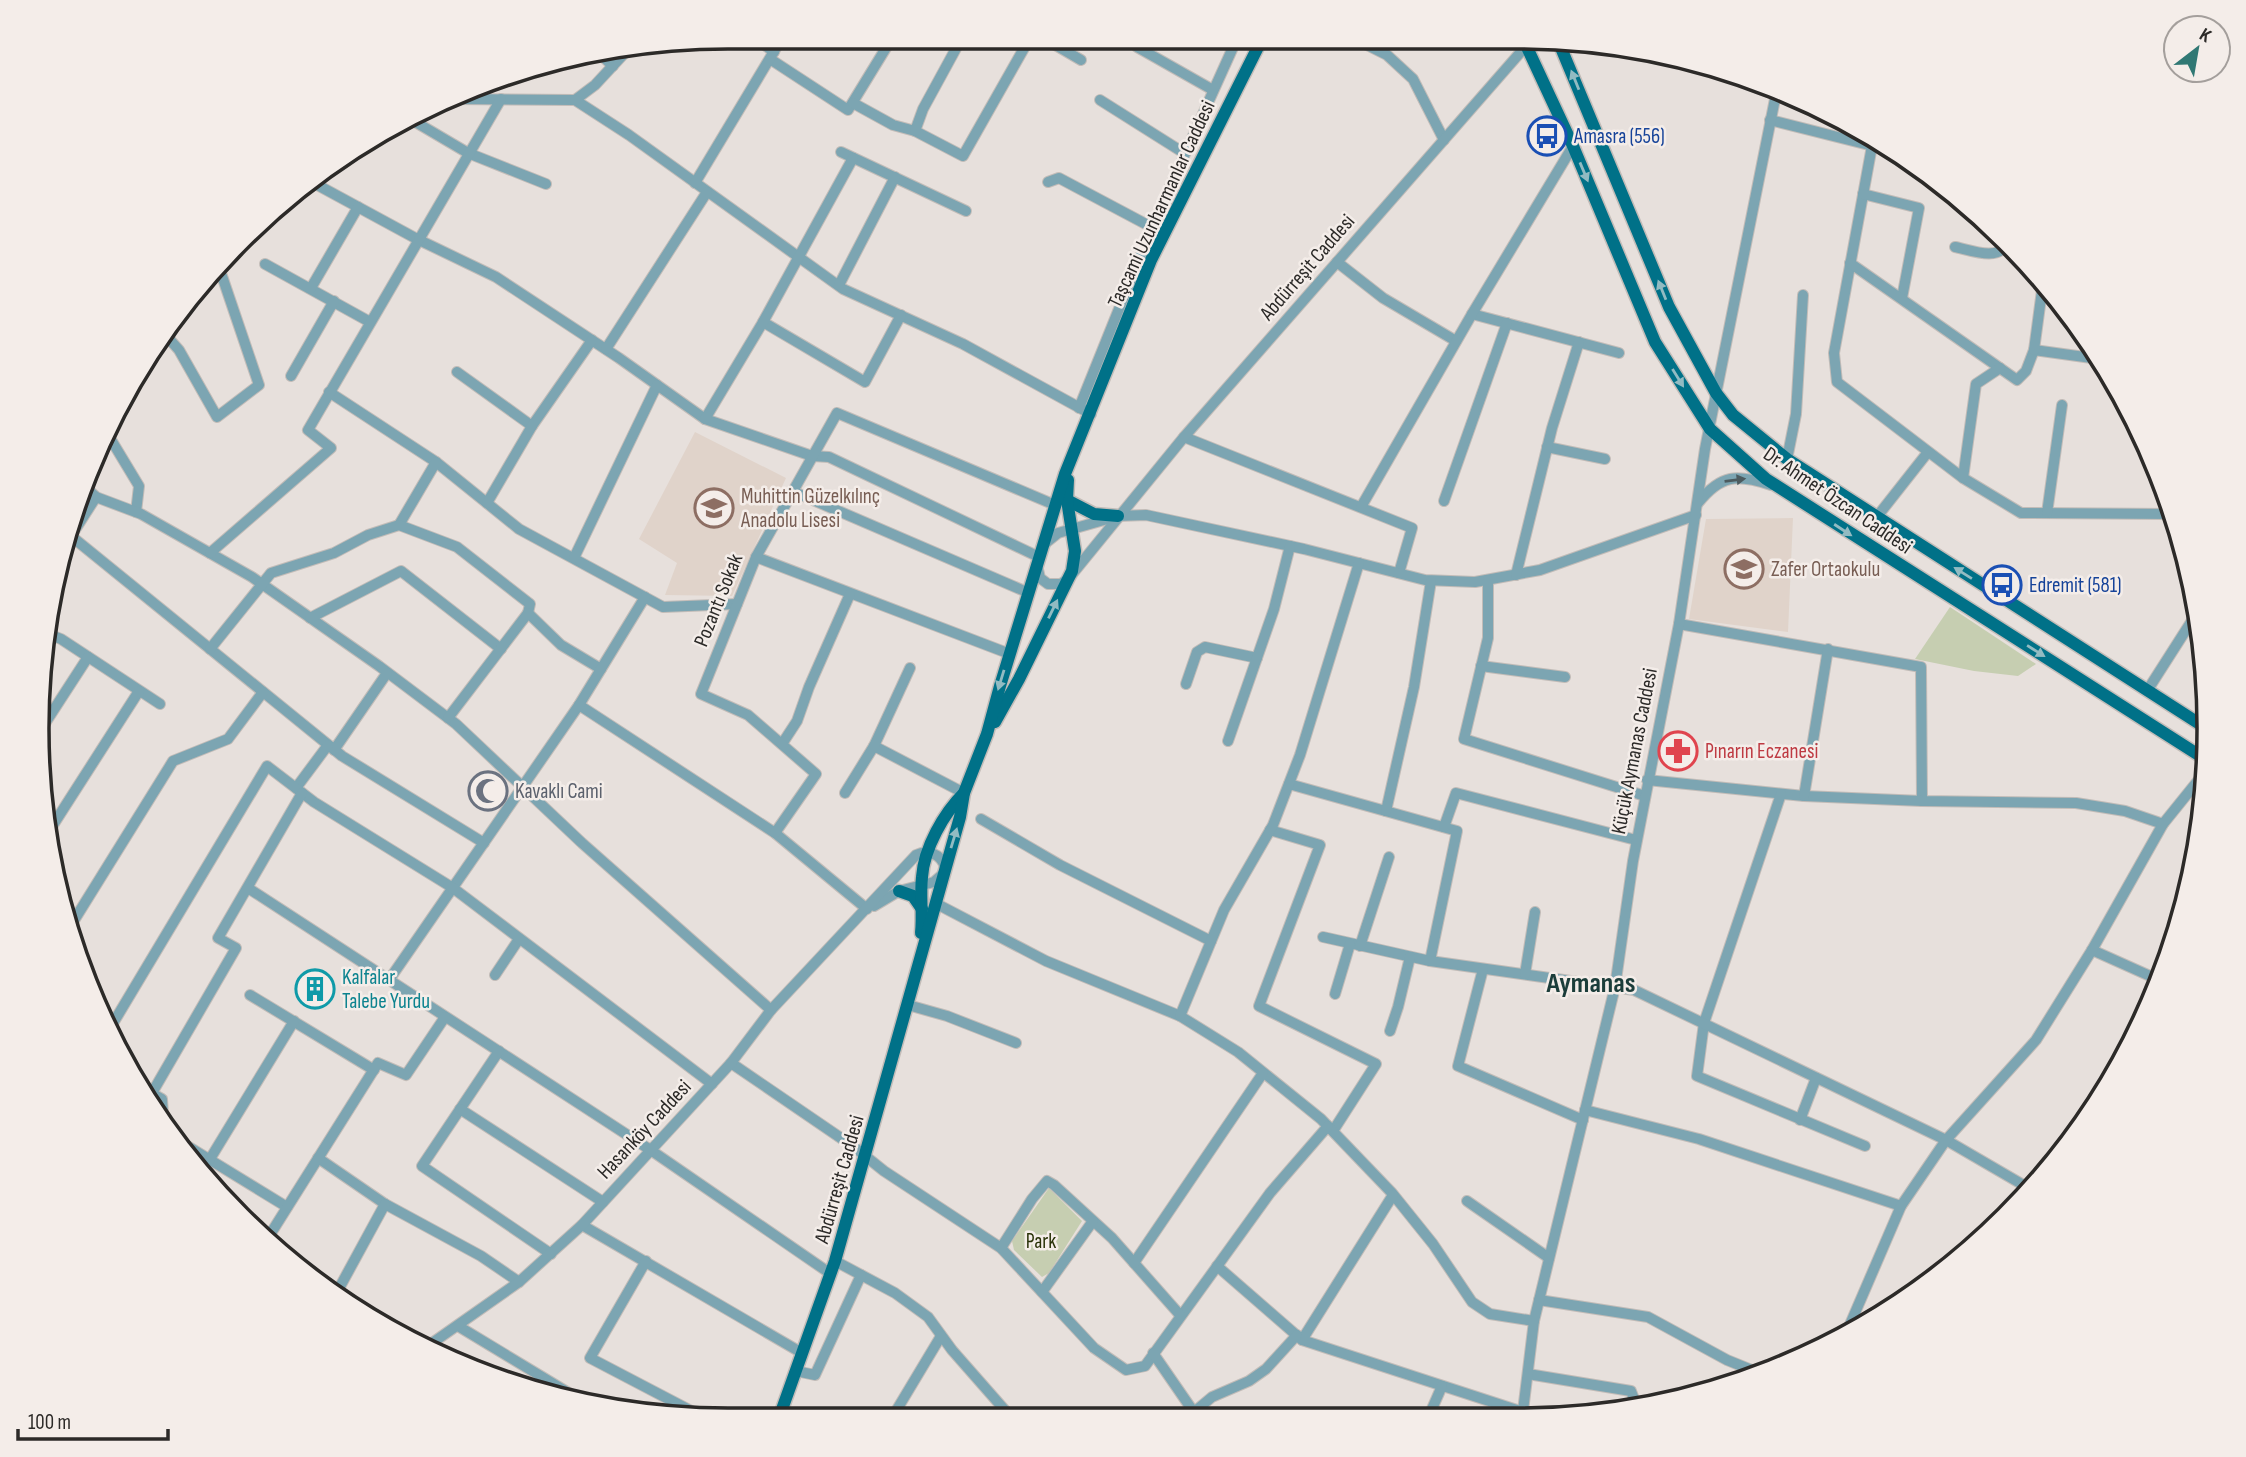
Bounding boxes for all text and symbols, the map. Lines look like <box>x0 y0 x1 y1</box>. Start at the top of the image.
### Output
north arrow <box>2162 14 2232 84</box>
text: K <box>2195 23 2215 48</box>
one-way arrow <box>1569 70 1581 90</box>
street label: Taşcami Uzunharmanlar Caddesi <box>1102 97 1220 312</box>
bus stop icon: Amasra (556) <box>1526 115 1568 157</box>
place label: Amasra (556) <box>1573 124 1665 149</box>
one-way arrow <box>1578 161 1589 182</box>
street label: Abdürreşit Caddesi <box>1254 209 1360 326</box>
one-way arrow <box>1656 280 1668 300</box>
one-way arrow <box>1671 369 1684 388</box>
street label: Dr. Ahmet Özcan Caddesi <box>1759 441 1917 559</box>
one-way arrow <box>1724 474 1746 485</box>
place label: Muhittin Güzelkılınç Anadolu Lisesi <box>740 484 880 533</box>
school or university icon: Muhittin Güzelkılınç Anadolu Lisesi <box>693 487 735 529</box>
one-way arrow <box>1834 523 1853 536</box>
school or university icon: Zafer Ortaokulu <box>1723 548 1765 590</box>
street label: Pozantı Sokak <box>689 550 748 650</box>
place label: Zafer Ortaokulu <box>1771 557 1880 582</box>
bus stop icon: Edremit (581) <box>1981 564 2023 606</box>
one-way arrow <box>1953 567 1972 580</box>
place label: Edremit (581) <box>2029 573 2122 598</box>
one-way arrow <box>1048 599 1059 619</box>
one-way arrow <box>2026 644 2046 657</box>
street label: Küçük Aymanas Caddesi <box>1606 666 1663 836</box>
one-way arrow <box>996 670 1006 691</box>
pharmacy icon: Pınarın Eczanesi <box>1657 730 1699 772</box>
place label: Pınarın Eczanesi <box>1705 739 1818 764</box>
mosque icon: Kavaklı Cami <box>467 770 509 812</box>
place label: Kavaklı Cami <box>515 779 603 804</box>
one-way arrow <box>949 827 960 848</box>
place label: Kalfalar Talebe Yurdu <box>342 965 430 1014</box>
district label: Aymanas <box>1545 967 1636 1000</box>
building icon: Kalfalar Talebe Yurdu <box>294 968 336 1010</box>
street label: Hasanköy Caddesi <box>592 1075 697 1184</box>
street label: Abdürreşit Caddesi <box>809 1112 870 1247</box>
park label: Park <box>1026 1229 1056 1254</box>
scale bar <box>18 1398 168 1442</box>
text: 100 m <box>28 1410 71 1435</box>

